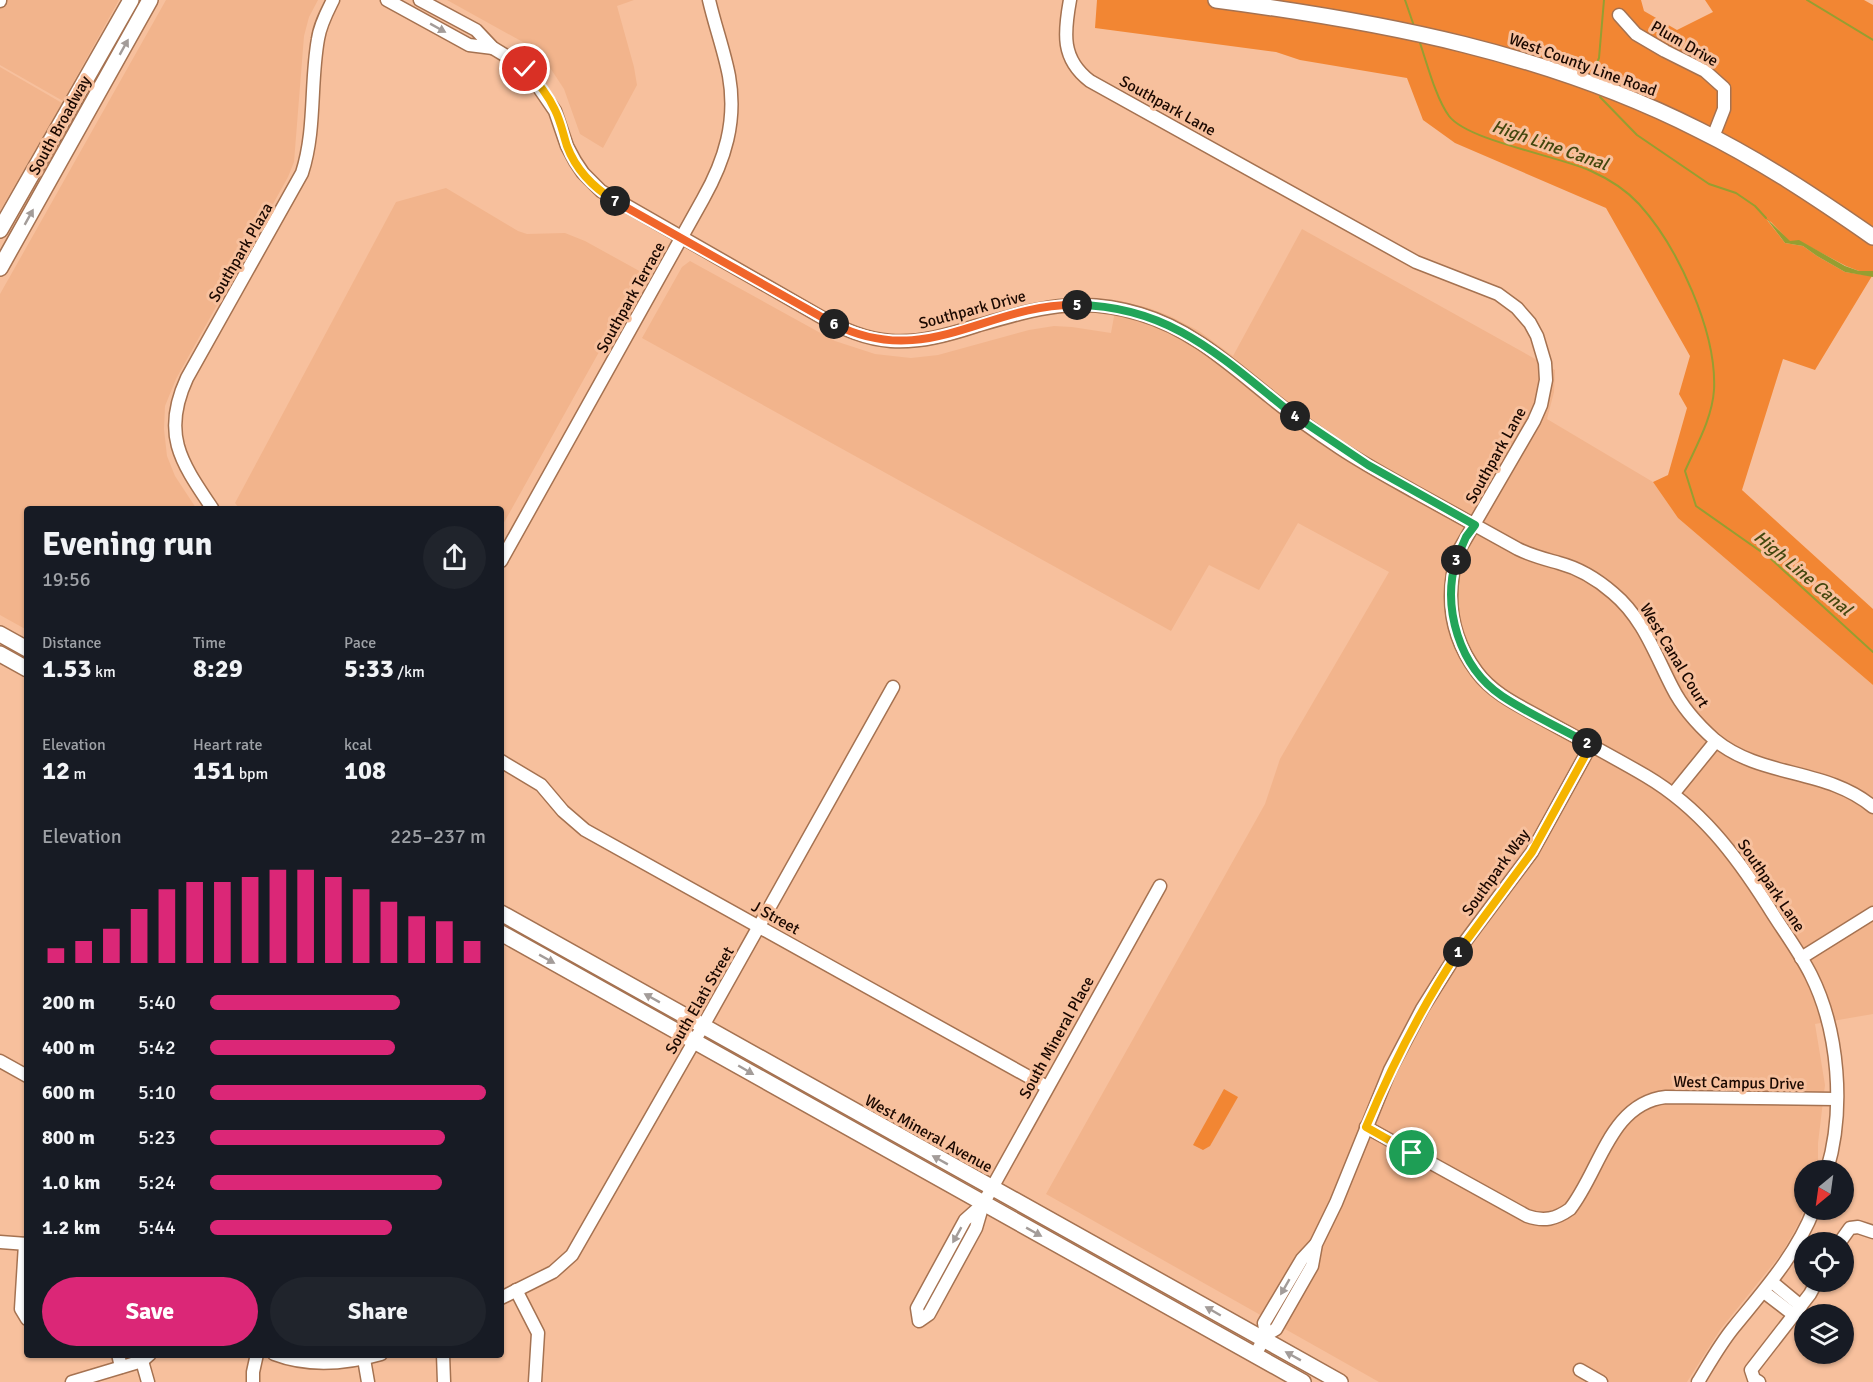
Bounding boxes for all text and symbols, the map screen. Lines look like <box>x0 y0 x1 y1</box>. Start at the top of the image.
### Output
street label: Plum Drive <box>1647 17 1722 71</box>
one-way arrow <box>430 23 447 33</box>
street label: West County Line Road <box>1506 29 1659 101</box>
one-way arrow <box>119 38 129 55</box>
pin <box>499 43 550 94</box>
icon: check <box>508 52 541 85</box>
street label: Southpark Lane <box>1116 71 1219 141</box>
street label: South Broadway <box>24 72 96 179</box>
water label: High Line Canal <box>1489 115 1612 176</box>
pin: 7 <box>600 186 630 216</box>
text: 7 <box>611 191 619 211</box>
street label: Southpark Plaza <box>204 199 277 306</box>
one-way arrow <box>23 208 33 225</box>
street label: Southpark Terrace <box>592 238 670 357</box>
street label: Southpark Drive <box>916 286 1028 334</box>
pin: 5 <box>1062 290 1092 320</box>
text: 5 <box>1073 295 1081 315</box>
pin: 6 <box>819 309 849 339</box>
text: 6 <box>830 314 838 334</box>
pin: 4 <box>1280 401 1310 431</box>
street label: Southpark Lane <box>1461 404 1531 507</box>
text: 4 <box>1291 406 1299 426</box>
text: Evening run <box>42 524 212 565</box>
button: share <box>423 526 486 589</box>
water label: High Line Canal <box>1750 526 1858 621</box>
pin: 3 <box>1441 545 1471 575</box>
text: 3 <box>1452 550 1460 570</box>
text: 19:56 <box>42 567 91 592</box>
street label: West Canal Court <box>1635 600 1713 712</box>
text: Distance <box>42 633 102 653</box>
text: Time <box>193 633 226 653</box>
text: Pace <box>344 633 376 653</box>
text: 1.53 <box>42 653 92 685</box>
text: 8:29 <box>193 653 243 685</box>
text: 5:33 <box>344 653 394 685</box>
text: km <box>92 662 116 682</box>
text: /km <box>394 662 425 682</box>
pin: 2 <box>1572 728 1602 758</box>
text: 2 <box>1583 733 1591 753</box>
text: Elevation <box>42 735 106 755</box>
text: Heart rate <box>193 735 262 755</box>
text: kcal <box>344 735 372 755</box>
text: 12 <box>42 755 70 787</box>
text: 151 <box>193 755 235 787</box>
text: 108 <box>344 755 386 787</box>
text: m <box>70 764 86 784</box>
text: bpm <box>235 764 268 784</box>
text: Elevation <box>42 824 122 849</box>
text: 225–237 m <box>390 824 486 849</box>
street label: Southpark Way <box>1458 825 1534 920</box>
street label: Southpark Lane <box>1733 835 1809 936</box>
street label: J Street <box>748 896 804 940</box>
pin: 1 <box>1443 937 1473 967</box>
text: 1 <box>1454 942 1462 962</box>
street label: South Elati Street <box>661 943 739 1058</box>
one-way arrow <box>539 954 556 964</box>
street label: South Mineral Place <box>1015 973 1099 1102</box>
text: 200 m <box>42 990 95 1015</box>
text: 5:40 <box>138 990 176 1015</box>
one-way arrow <box>643 993 660 1003</box>
text: 400 m <box>42 1035 95 1060</box>
text: 5:42 <box>138 1035 176 1060</box>
one-way arrow <box>738 1064 754 1075</box>
street label: West Campus Drive <box>1673 1072 1805 1094</box>
text: 600 m <box>42 1080 95 1105</box>
text: 5:10 <box>138 1080 176 1105</box>
street label: West Mineral Avenue <box>861 1090 996 1177</box>
text: 800 m <box>42 1125 95 1150</box>
text: 5:23 <box>138 1125 176 1150</box>
pin <box>1386 1127 1437 1178</box>
icon: arrive <box>1395 1136 1428 1169</box>
one-way arrow <box>931 1155 948 1165</box>
north arrow <box>1794 1160 1854 1220</box>
map controls <box>1794 1160 1854 1364</box>
text: 1.0 km <box>42 1170 100 1195</box>
text: 5:24 <box>138 1170 176 1195</box>
text: 1.2 km <box>42 1215 100 1240</box>
text: 5:44 <box>138 1215 176 1240</box>
one-way arrow <box>952 1227 962 1244</box>
one-way arrow <box>1025 1227 1042 1237</box>
button: locate <box>1794 1232 1854 1292</box>
button: Save <box>42 1277 258 1346</box>
button: Share <box>270 1277 486 1346</box>
one-way arrow <box>1280 1279 1290 1296</box>
button: layers <box>1794 1304 1854 1364</box>
one-way arrow <box>1204 1306 1221 1316</box>
one-way arrow <box>1284 1351 1301 1361</box>

